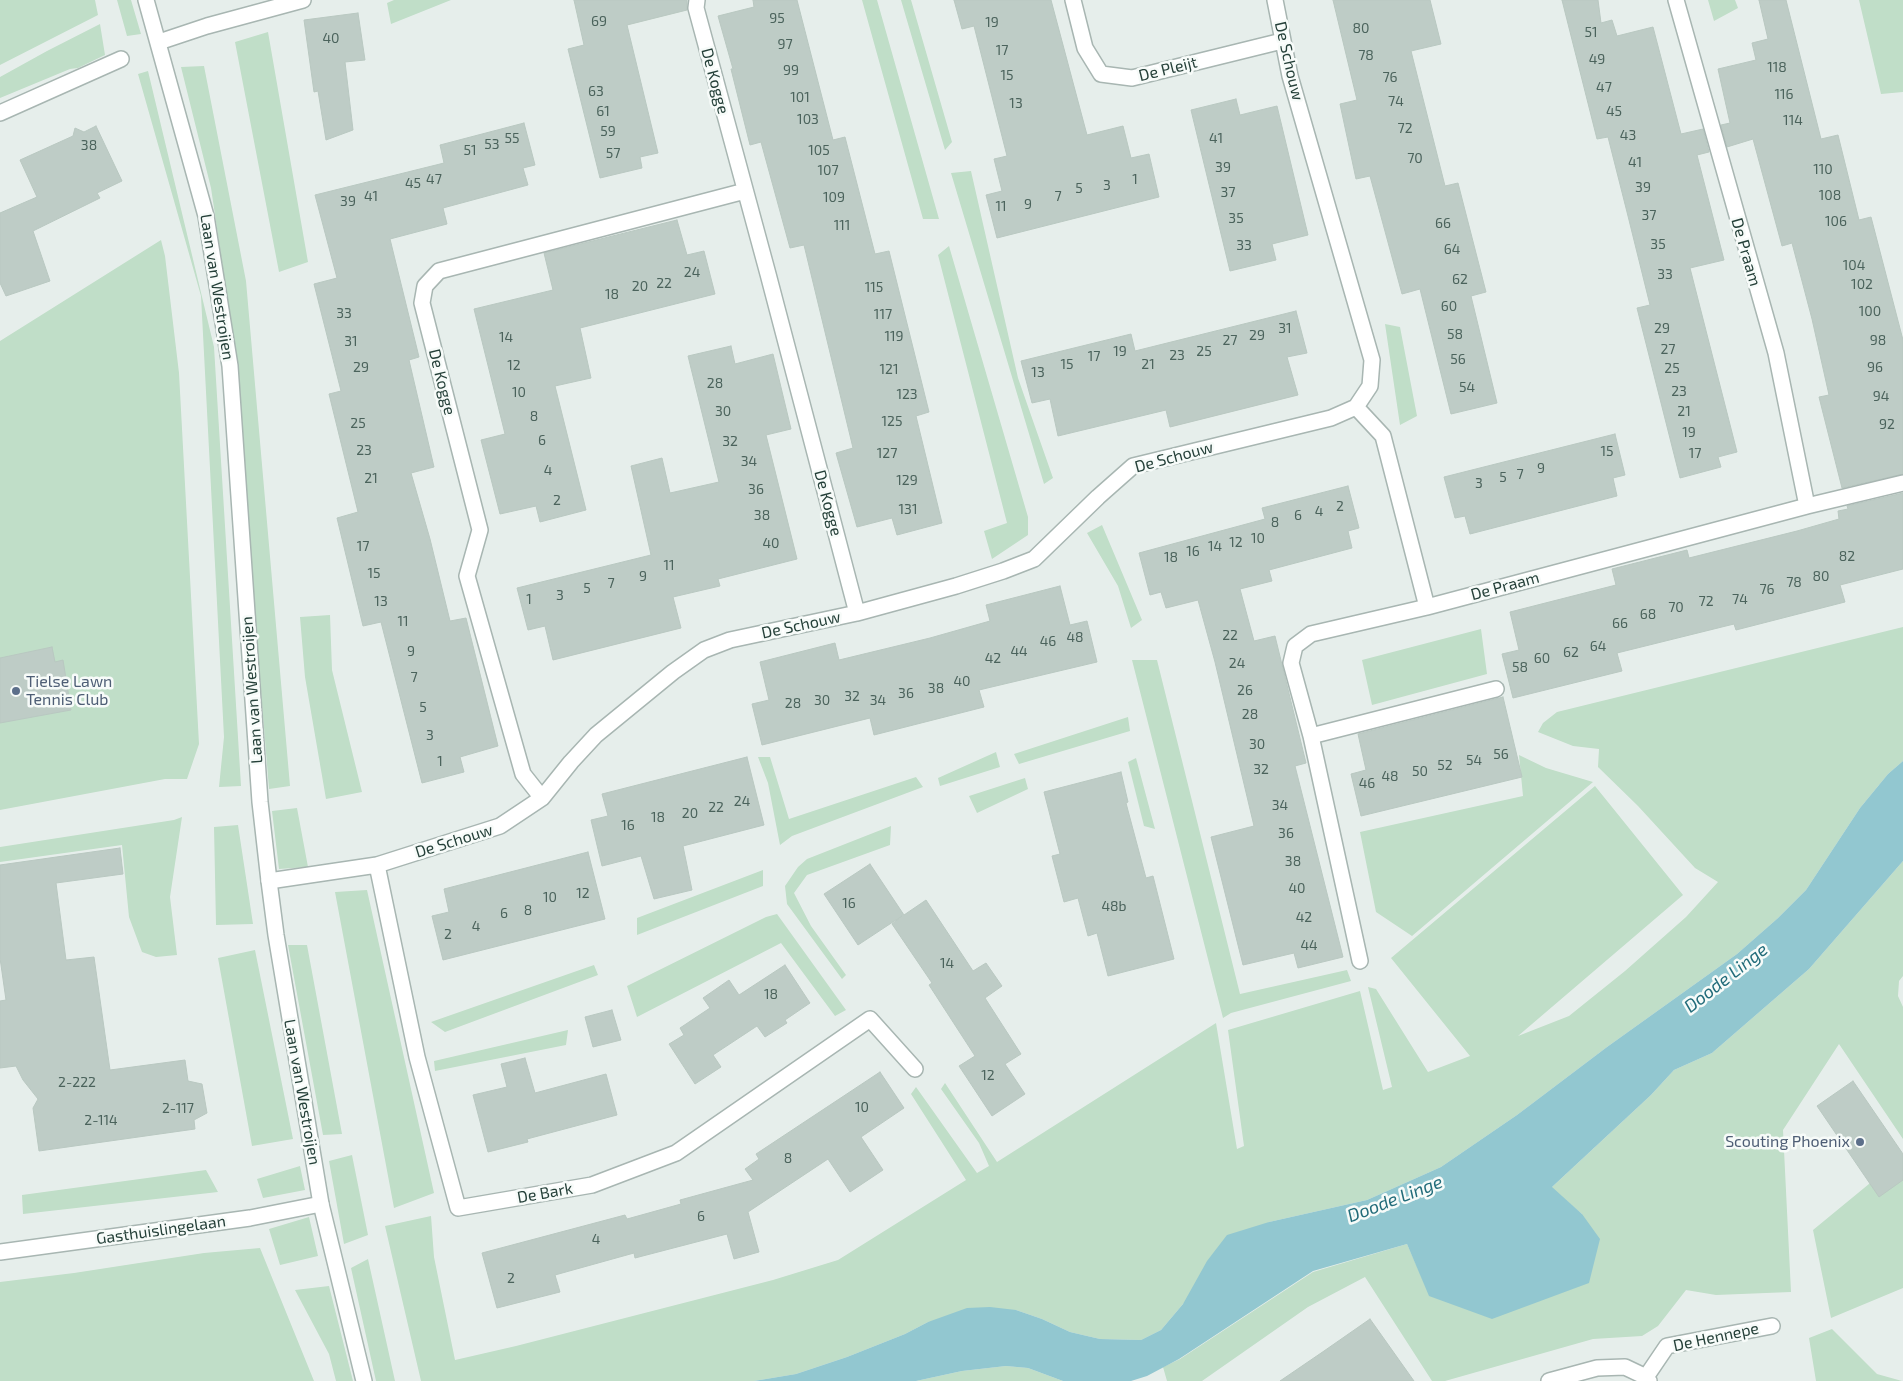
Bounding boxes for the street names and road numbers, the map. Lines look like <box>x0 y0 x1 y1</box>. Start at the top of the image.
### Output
street label: De Schouw <box>1271 20 1307 102</box>
street label: De Kogge <box>697 46 733 116</box>
street label: De Pleijt <box>1137 52 1199 86</box>
street label: Laan van Westroijen <box>196 213 238 361</box>
street label: De Praam <box>1727 216 1765 288</box>
street label: De Kogge <box>425 347 459 417</box>
street label: De Schouw <box>1133 437 1215 477</box>
street label: De Kogge <box>810 468 846 538</box>
street label: De Praam <box>1469 568 1541 604</box>
street label: De Schouw <box>760 607 842 643</box>
street label: Laan van Westroijen <box>237 616 267 764</box>
street label: De Schouw <box>413 820 495 862</box>
street label: Laan van Westroijen <box>280 1018 324 1166</box>
street label: De Bark <box>516 1179 574 1207</box>
street label: Gasthuislingelaan <box>95 1211 227 1249</box>
street label: De Hennepe <box>1671 1319 1761 1355</box>

